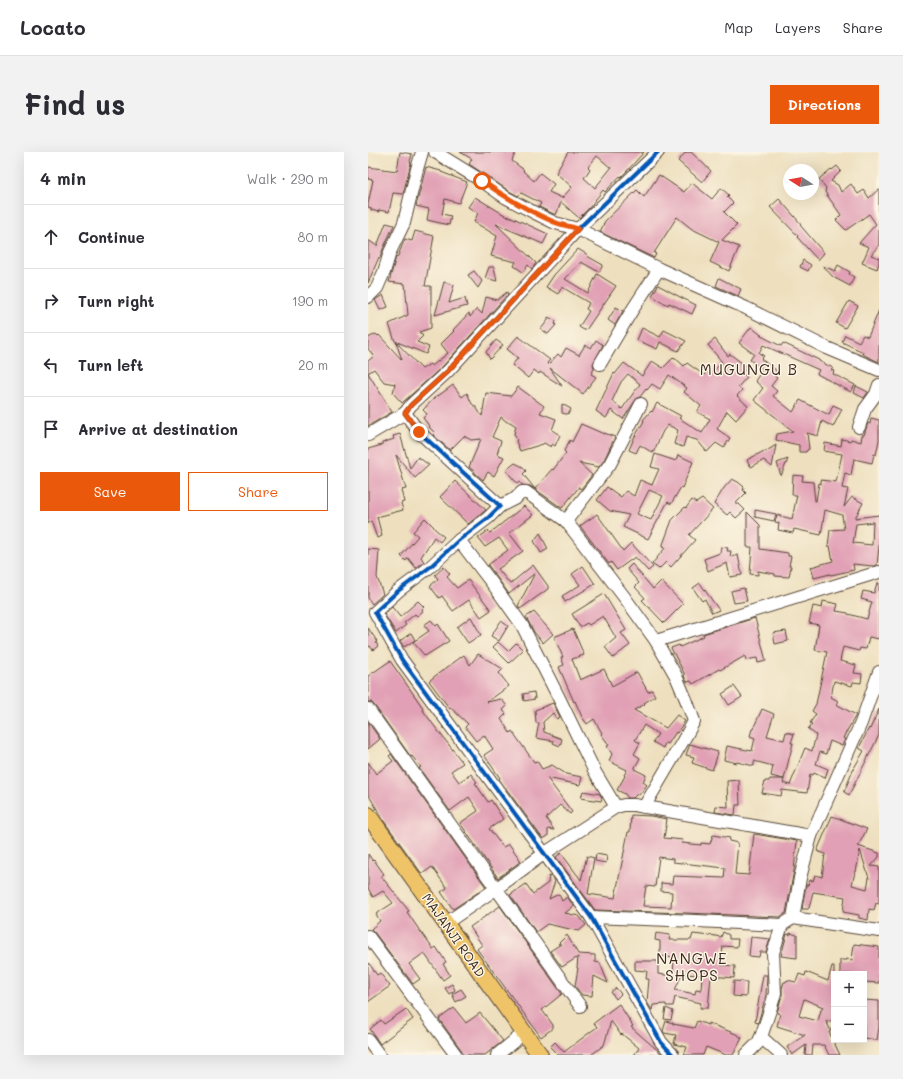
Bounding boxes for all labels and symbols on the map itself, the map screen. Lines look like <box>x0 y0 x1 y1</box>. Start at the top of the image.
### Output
north arrow <box>783 164 819 200</box>
route start <box>473 172 491 190</box>
district label: MUGUNGU B <box>700 359 798 379</box>
route end <box>410 423 428 441</box>
street label: MAJANJI ROAD <box>419 889 490 980</box>
district label: NANGWE SHOPS <box>656 948 728 985</box>

